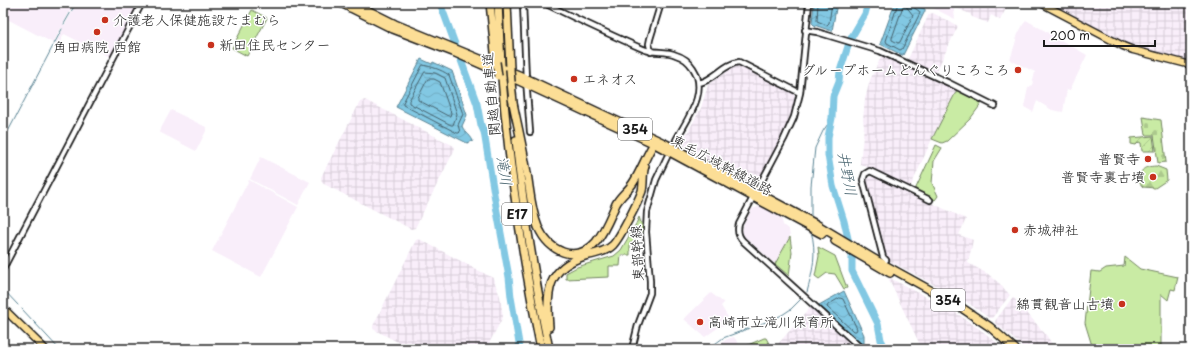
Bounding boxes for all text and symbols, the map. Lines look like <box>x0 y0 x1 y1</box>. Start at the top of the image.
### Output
place label: 介護老人保健施設たまむら <box>113 9 281 30</box>
marker: 介護老人保健施設たまむら <box>100 15 110 25</box>
scale bar <box>1044 22 1155 48</box>
text: 200 m <box>1050 26 1090 44</box>
marker: 角田病院 西館 <box>92 27 102 37</box>
place label: 新田住民センター <box>219 34 330 55</box>
place label: 角田病院 西館 <box>53 36 141 57</box>
marker: 新田住民センター <box>206 40 216 50</box>
street label: 関越自動車道 <box>476 51 505 137</box>
place label: グループホームどんぐりころころ <box>801 59 1010 80</box>
marker: グループホームどんぐりころころ <box>1013 65 1023 75</box>
place label: エネオス <box>582 68 637 89</box>
marker: エネオス <box>569 74 579 84</box>
road number: 354 <box>618 118 652 140</box>
street label: 東毛広域幹線道路 <box>668 129 777 200</box>
place label: 普賢寺 <box>1098 148 1140 169</box>
water label: 井野川 <box>833 149 864 198</box>
water label: 滝川 <box>492 154 519 187</box>
marker: 普賢寺 <box>1143 154 1153 164</box>
place label: 普賢寺裏古墳 <box>1061 166 1145 187</box>
marker: 普賢寺裏古墳 <box>1148 172 1158 182</box>
road number: E17 <box>502 203 532 225</box>
place label: 赤城神社 <box>1023 219 1079 240</box>
street label: 東部幹線 <box>625 225 648 282</box>
marker: 赤城神社 <box>1010 225 1020 235</box>
road number: 354 <box>931 289 965 311</box>
place label: 綿貫観音山古墳 <box>1016 293 1114 314</box>
marker: 綿貫観音山古墳 <box>1117 299 1127 309</box>
place label: 高崎市立滝川保育所 <box>708 311 834 332</box>
marker: 高崎市立滝川保育所 <box>695 317 705 327</box>

